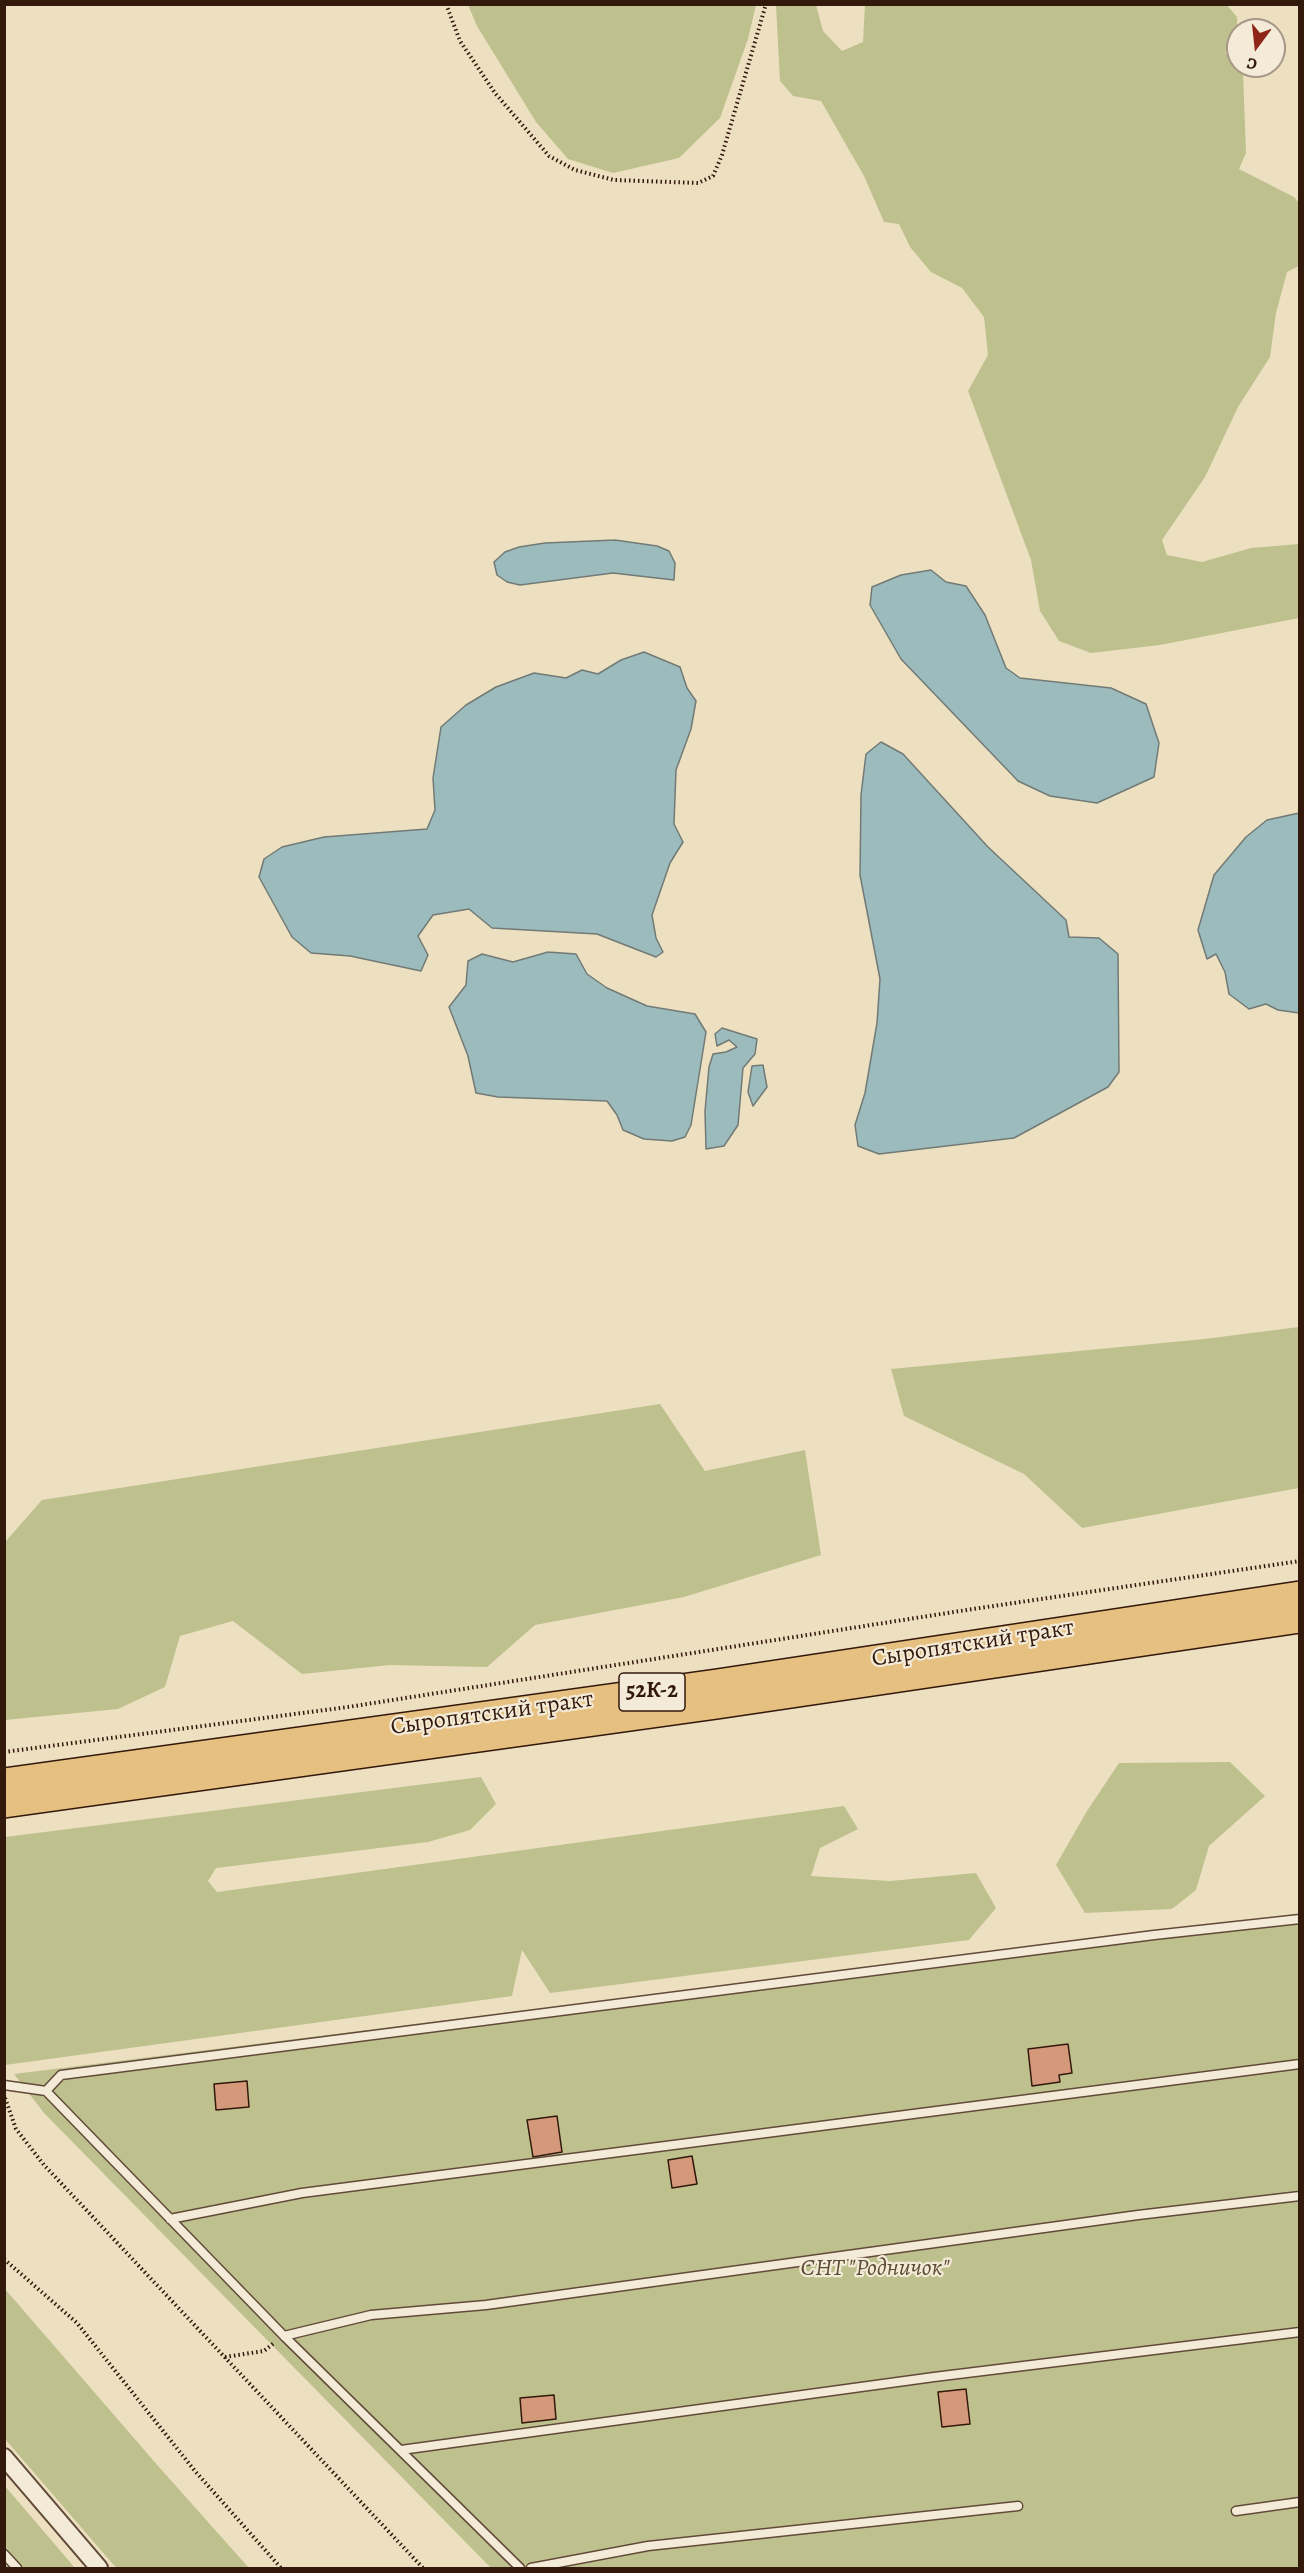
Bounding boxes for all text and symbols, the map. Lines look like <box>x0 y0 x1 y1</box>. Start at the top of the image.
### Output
north arrow <box>1226 18 1286 78</box>
text: С <box>1244 52 1259 75</box>
street label: Сыропятский тракт <box>870 1614 1076 1674</box>
road number: 52К-2 <box>619 1673 685 1711</box>
street label: Сыропятский тракт <box>389 1686 595 1742</box>
park label: СНТ "Родничок" <box>800 2255 950 2283</box>

